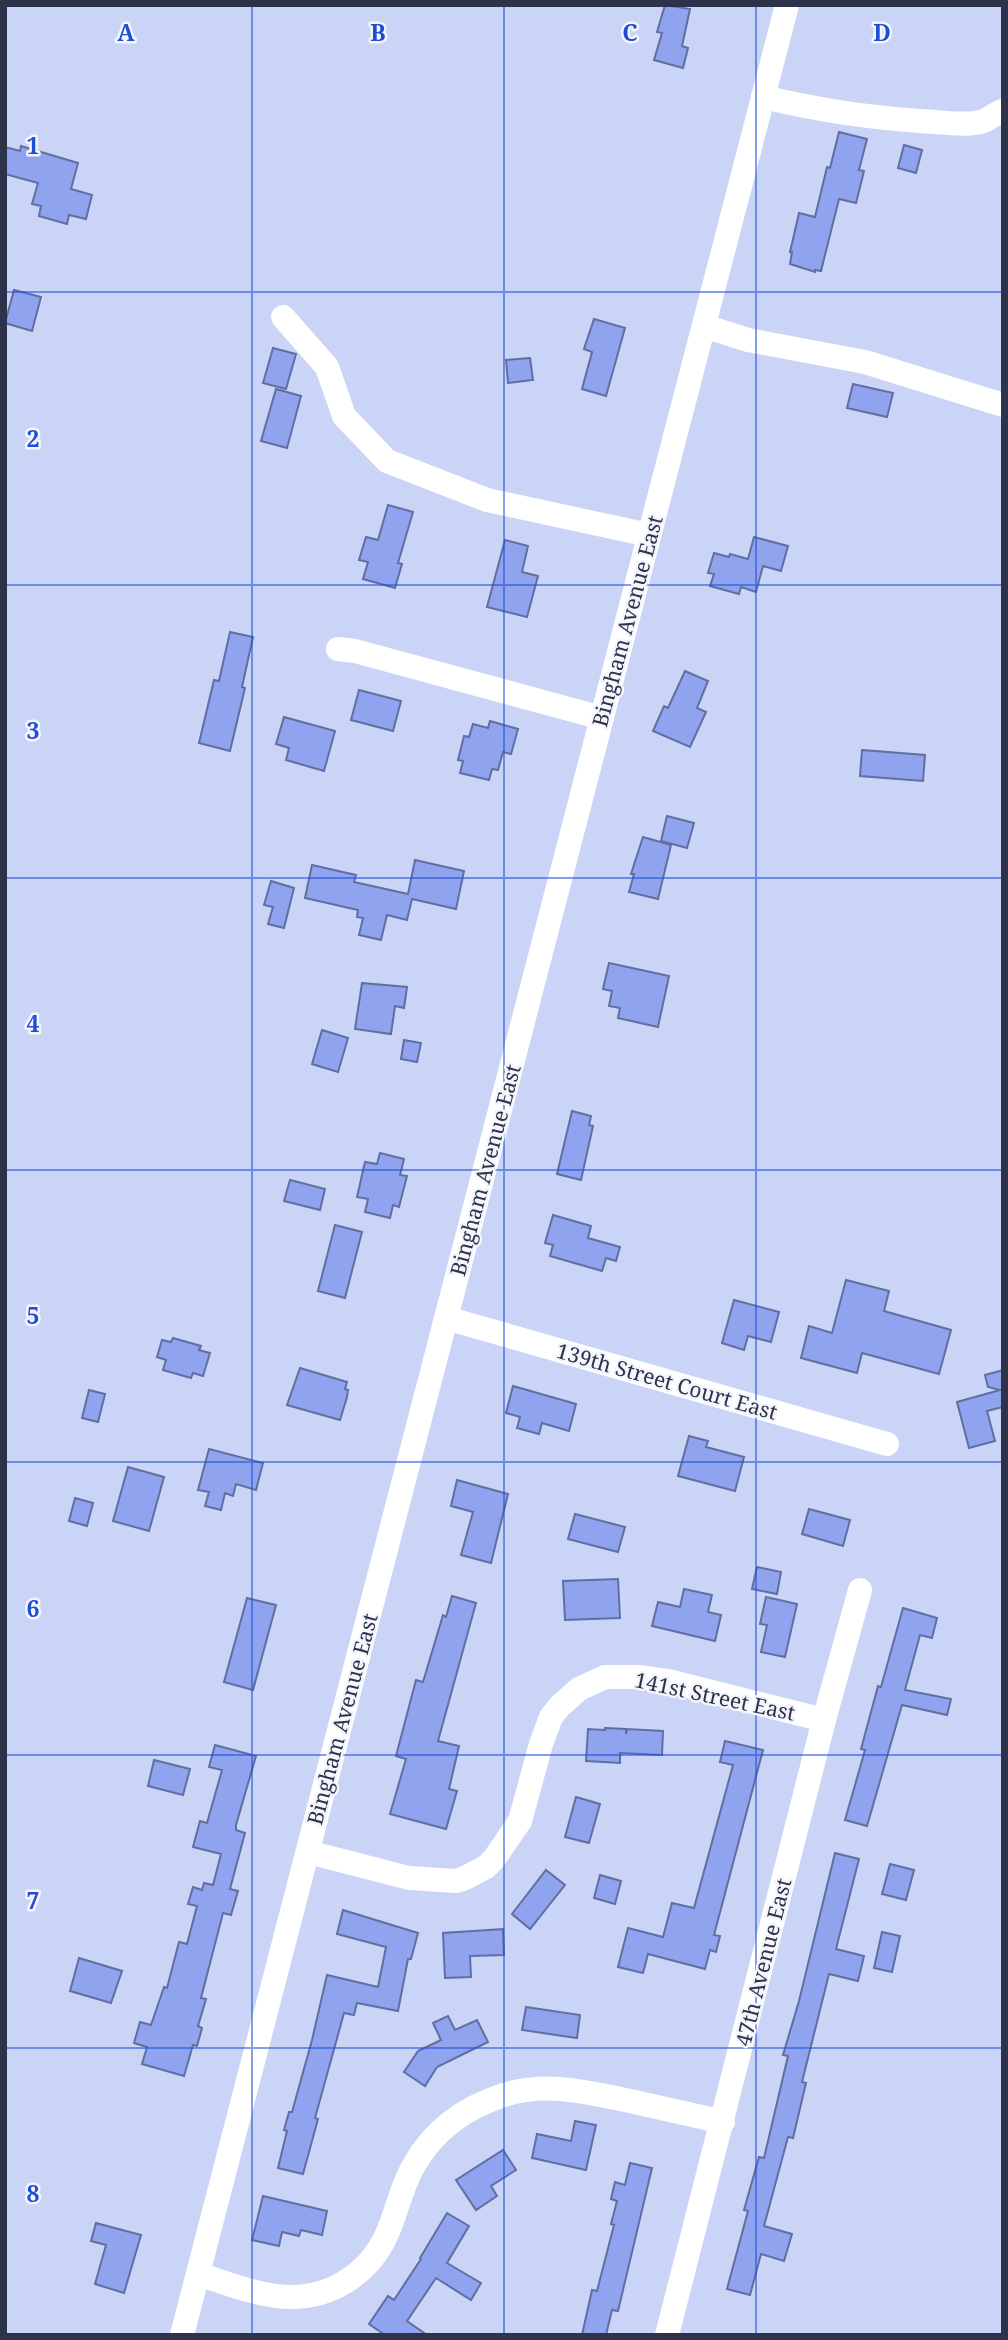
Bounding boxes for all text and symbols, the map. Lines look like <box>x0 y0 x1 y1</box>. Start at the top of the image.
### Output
text: A <box>117 16 135 48</box>
text: B <box>370 16 386 48</box>
text: C <box>622 16 638 48</box>
text: D <box>873 16 891 48</box>
text: 1 <box>27 129 40 161</box>
text: 2 <box>27 422 40 454</box>
street label: Bingham Avenue East <box>585 512 669 730</box>
text: 3 <box>27 714 40 746</box>
text: 4 <box>27 1007 40 1039</box>
street label: Bingham Avenue East <box>443 1061 527 1279</box>
text: 5 <box>27 1299 40 1331</box>
street label: 139th Street Court East <box>553 1336 781 1426</box>
text: 6 <box>27 1592 40 1624</box>
street label: Bingham Avenue East <box>300 1610 384 1828</box>
street label: 141st Street East <box>632 1665 798 1727</box>
street label: 47th Avenue East <box>729 1875 797 2049</box>
text: 7 <box>27 1884 40 1916</box>
text: 8 <box>27 2177 40 2209</box>

